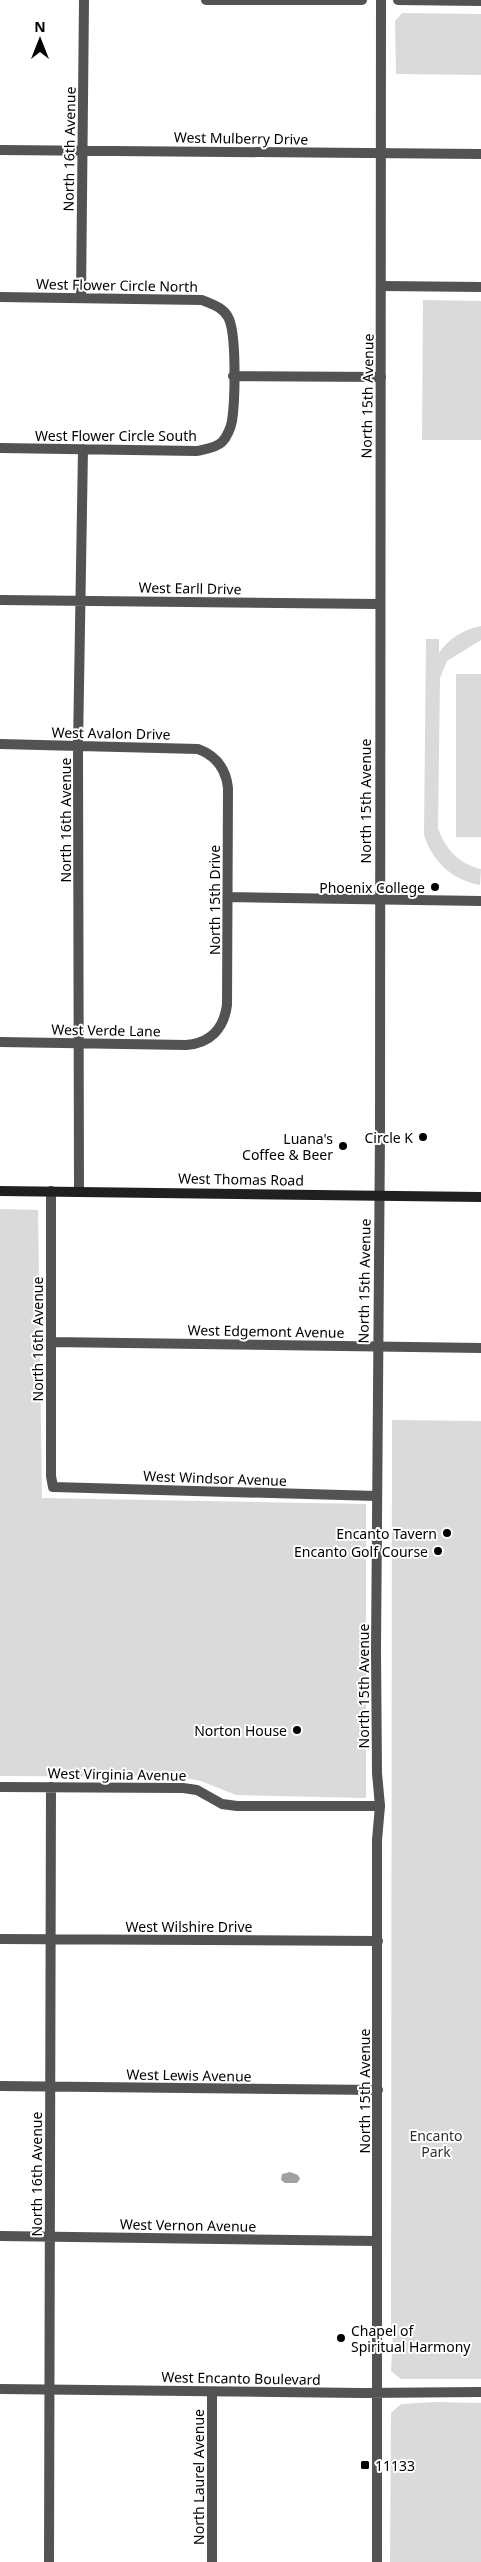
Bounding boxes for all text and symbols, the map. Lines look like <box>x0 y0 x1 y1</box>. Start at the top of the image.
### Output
north arrow <box>15 15 65 65</box>
text: N <box>34 17 46 36</box>
street label: North 16th Avenue <box>58 86 80 212</box>
street label: West Mulberry Drive <box>174 127 308 149</box>
street label: West Flower Circle North <box>36 274 198 296</box>
street label: North 15th Avenue <box>356 333 378 459</box>
street label: West Flower Circle South <box>35 426 197 445</box>
street label: West Earll Drive <box>138 578 242 598</box>
street label: West Avalon Drive <box>51 722 171 744</box>
street label: North 15th Avenue <box>356 739 375 863</box>
street label: North 16th Avenue <box>56 758 75 882</box>
street label: North 15th Drive <box>205 845 224 955</box>
place label: Phoenix College <box>319 878 425 897</box>
marker: Phoenix College <box>429 881 441 893</box>
street label: West Verde Lane <box>51 1020 161 1040</box>
place label: Circle K <box>365 1128 413 1147</box>
place label: Luana's Coffee & Beer <box>242 1129 333 1164</box>
marker: Circle K <box>417 1131 429 1143</box>
marker: Luana's Coffee & Beer <box>337 1140 349 1152</box>
street label: West Thomas Road <box>178 1168 304 1190</box>
street label: North 15th Avenue <box>353 1218 375 1344</box>
street label: North 16th Avenue <box>28 1277 47 1401</box>
street label: West Edgemont Avenue <box>187 1320 345 1342</box>
street label: West Windsor Avenue <box>143 1466 287 1490</box>
place label: Encanto Tavern <box>336 1524 437 1543</box>
marker: Encanto Tavern <box>441 1527 453 1539</box>
place label: Encanto Golf Course <box>294 1542 428 1561</box>
marker: Encanto Golf Course <box>432 1545 444 1557</box>
street label: North 15th Avenue <box>354 1624 373 1748</box>
place label: Norton House <box>194 1721 287 1740</box>
marker: Norton House <box>291 1724 303 1736</box>
street label: West Virginia Avenue <box>47 1763 187 1785</box>
street label: West Wilshire Drive <box>126 1917 253 1936</box>
street label: North 15th Avenue <box>355 2029 374 2153</box>
street label: West Lewis Avenue <box>126 2064 252 2086</box>
street label: North 16th Avenue <box>27 2112 46 2236</box>
park label: Encanto Park <box>409 2126 463 2161</box>
street label: West Vernon Avenue <box>120 2214 256 2236</box>
place label: Chapel of Spiritual Harmony <box>351 2321 471 2356</box>
marker: Chapel of Spiritual Harmony <box>335 2332 347 2344</box>
street label: West Encanto Boulevard <box>161 2367 321 2389</box>
street label: North Laurel Avenue <box>189 2409 208 2545</box>
place label: 11133 <box>375 2456 415 2475</box>
marker: 11133 <box>359 2459 371 2471</box>

